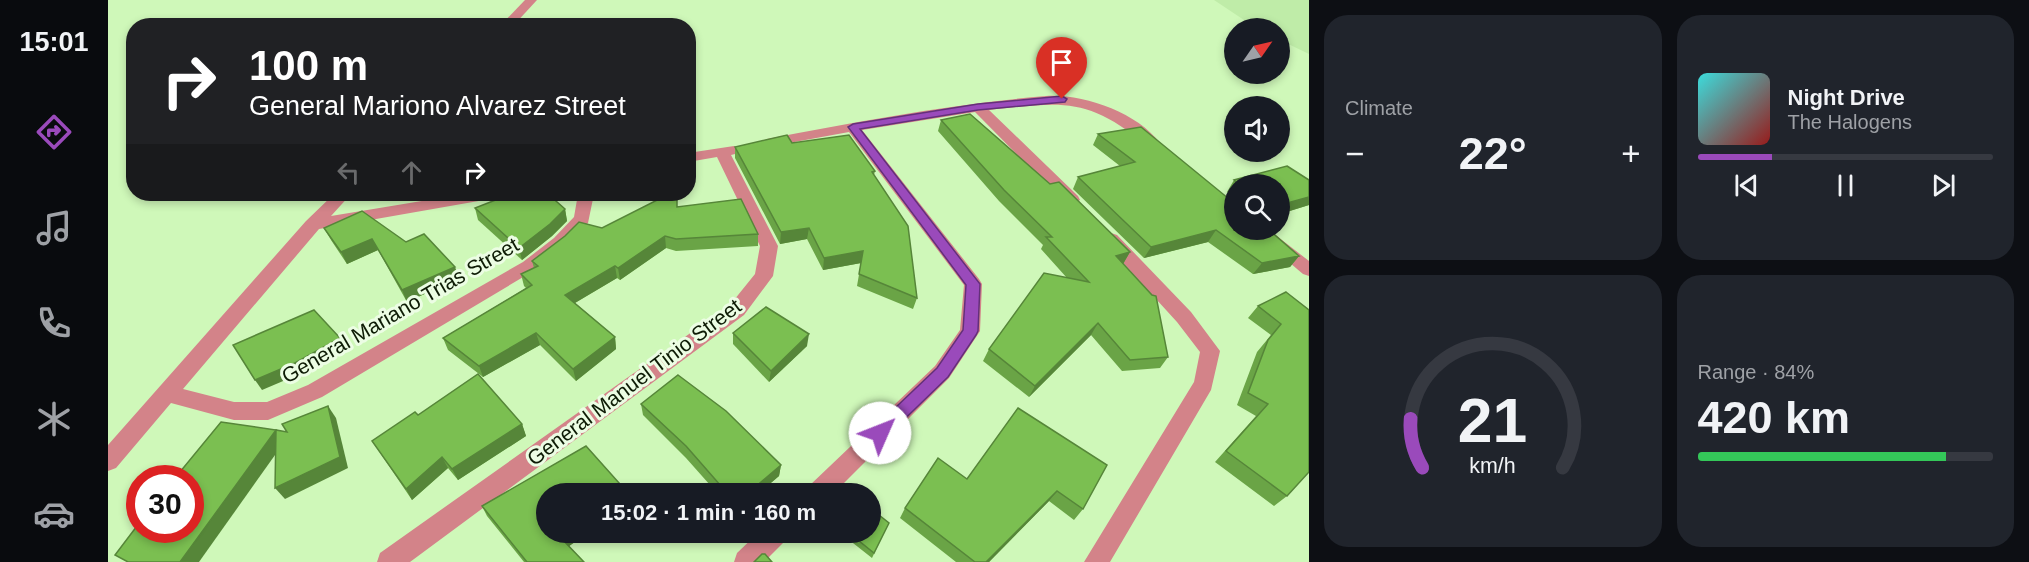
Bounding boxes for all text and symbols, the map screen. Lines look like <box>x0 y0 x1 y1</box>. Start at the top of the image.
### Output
north arrow <box>1224 18 1290 84</box>
map controls <box>1224 18 1290 240</box>
text: 15:01 <box>19 27 89 57</box>
pin <box>1036 37 1087 99</box>
icon: right <box>150 42 228 120</box>
text: 100 m <box>249 42 368 89</box>
icon: arrive <box>1045 46 1078 79</box>
text: Night Drive <box>1788 85 1905 110</box>
text: General Mariono Alvarez Street <box>249 91 626 121</box>
button: sound <box>1224 96 1290 162</box>
text: Climate <box>1345 97 1413 119</box>
icon: directions <box>33 111 75 153</box>
text: The Halogens <box>1788 111 1912 133</box>
text: 22° <box>1459 128 1527 179</box>
text: − <box>1345 135 1364 172</box>
text: + <box>1621 135 1641 172</box>
icon: left <box>332 156 365 189</box>
icon: ahead <box>395 156 428 189</box>
icon: right <box>458 156 491 189</box>
icon: previous <box>1730 169 1763 202</box>
icon: pause <box>1829 169 1862 202</box>
icon: next <box>1927 169 1960 202</box>
button: search <box>1224 174 1290 240</box>
icon: music <box>33 207 75 249</box>
street label: General Mariano Trias Street <box>277 233 523 387</box>
street label: General Manuel Tinio Street <box>523 294 745 470</box>
icon: phone <box>33 302 75 344</box>
text: Range · 84% <box>1698 361 1814 383</box>
text: 21 <box>1458 386 1527 455</box>
text: 420 km <box>1698 392 1850 443</box>
icon: climate <box>33 398 75 440</box>
position arrow <box>848 401 912 465</box>
text: km/h <box>1470 454 1516 478</box>
speed limit sign: 30 <box>126 465 204 543</box>
icon: car <box>33 493 75 535</box>
text: 15:02 · 1 min · 160 m <box>601 500 816 525</box>

